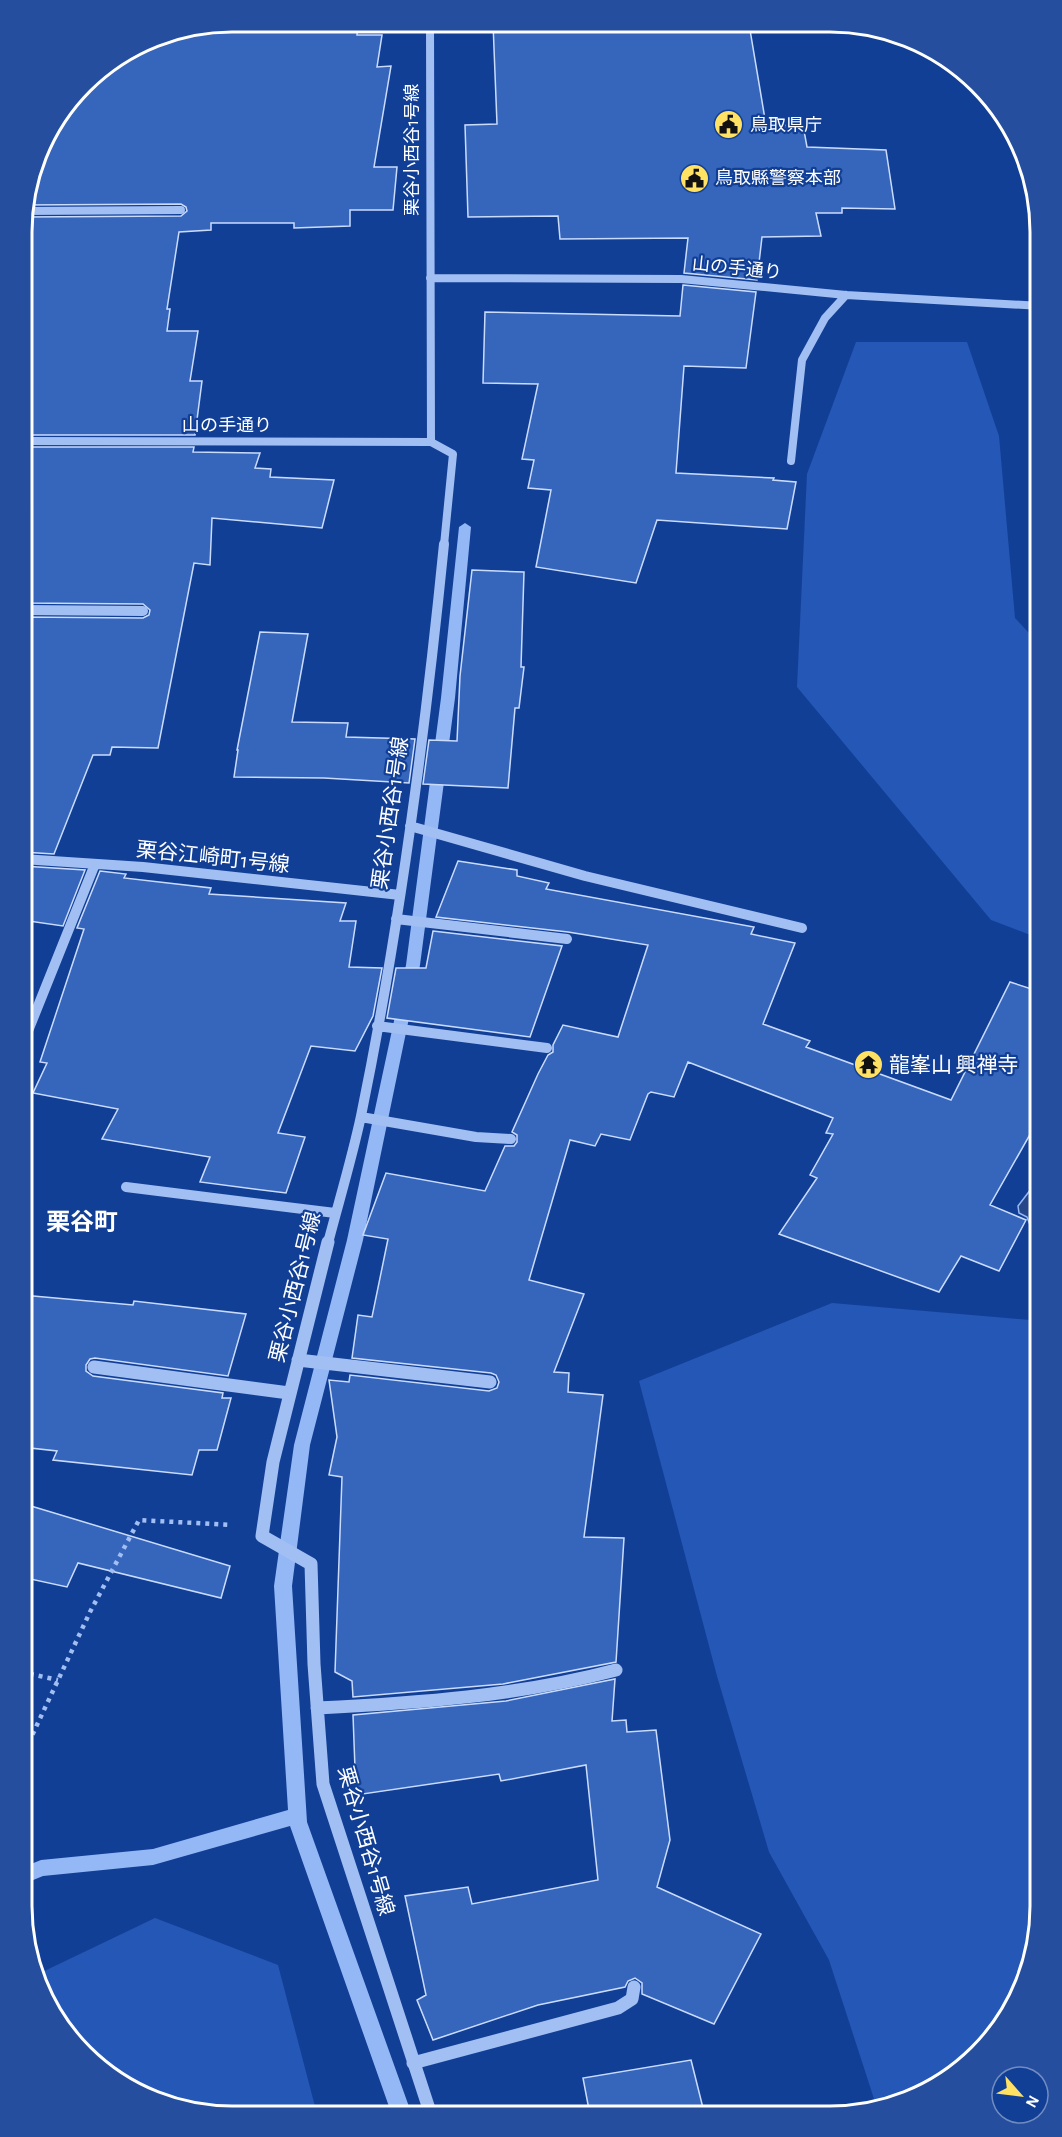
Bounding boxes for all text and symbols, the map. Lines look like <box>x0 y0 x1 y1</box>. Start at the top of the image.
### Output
street label: 栗谷小西谷1号線 <box>402 84 422 216</box>
public building icon: 鳥取県庁 <box>713 109 745 141</box>
place label: 鳥取県庁 <box>750 115 822 135</box>
public building icon: 鳥取縣警察本部 <box>678 162 710 194</box>
place label: 鳥取縣警察本部 <box>715 168 841 188</box>
street label: 山の手通り <box>691 254 783 283</box>
street label: 山の手通り <box>182 416 272 435</box>
street label: 栗谷小西谷1号線 <box>368 735 412 891</box>
street label: 栗谷江崎町1号線 <box>135 838 291 876</box>
temple icon: 龍峯山 興禅寺 <box>852 1049 884 1081</box>
place label: 龍峯山 興禅寺 <box>889 1054 1018 1076</box>
district label: 栗谷町 <box>46 1209 118 1235</box>
street label: 栗谷小西谷1号線 <box>266 1210 324 1364</box>
street label: 栗谷小西谷1号線 <box>334 1764 398 1918</box>
north arrow <box>990 2065 1050 2125</box>
text: N <box>1023 2093 1042 2110</box>

